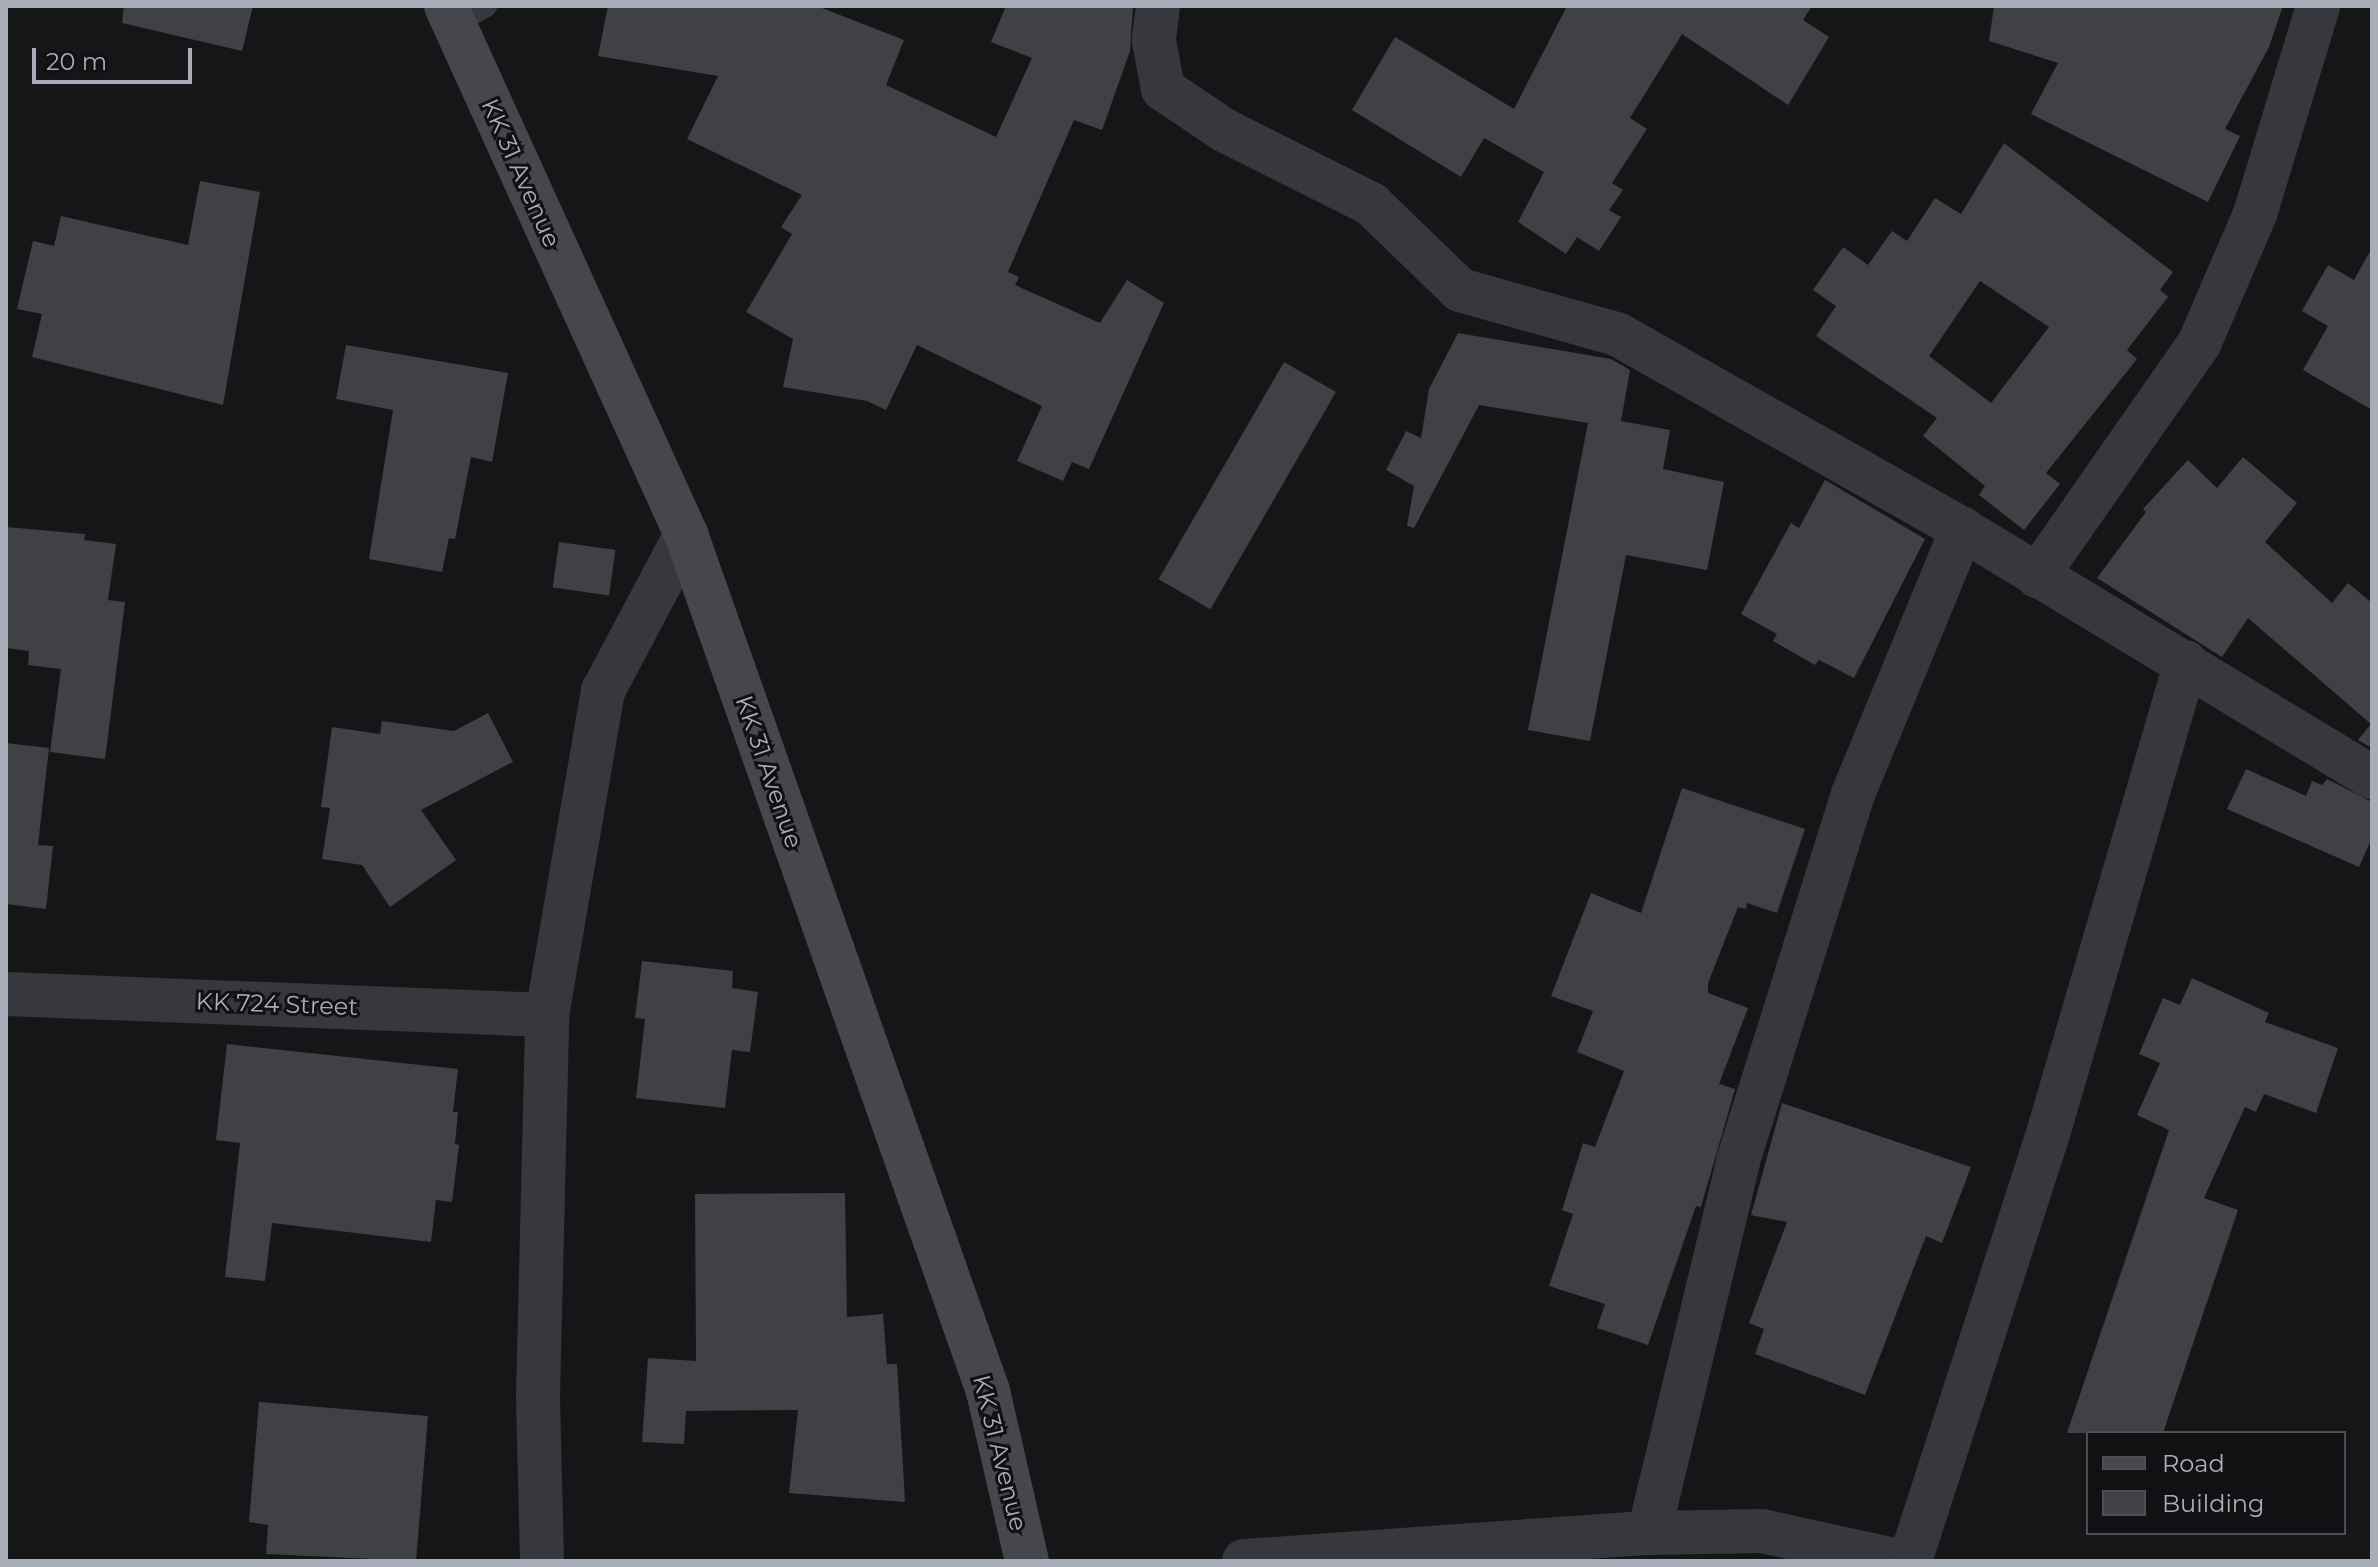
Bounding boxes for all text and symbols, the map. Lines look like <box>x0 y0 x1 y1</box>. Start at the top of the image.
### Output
scale bar <box>36 32 196 82</box>
text: 20 m <box>46 47 107 76</box>
street label: KK 31 Avenue <box>475 94 567 252</box>
street label: KK 31 Avenue <box>729 692 809 852</box>
street label: KK 724 Street <box>195 987 359 1021</box>
street label: KK 31 Avenue <box>967 1372 1033 1534</box>
legend <box>2086 1431 2346 1535</box>
text: Road <box>2162 1449 2225 1478</box>
text: Building <box>2162 1489 2265 1518</box>

